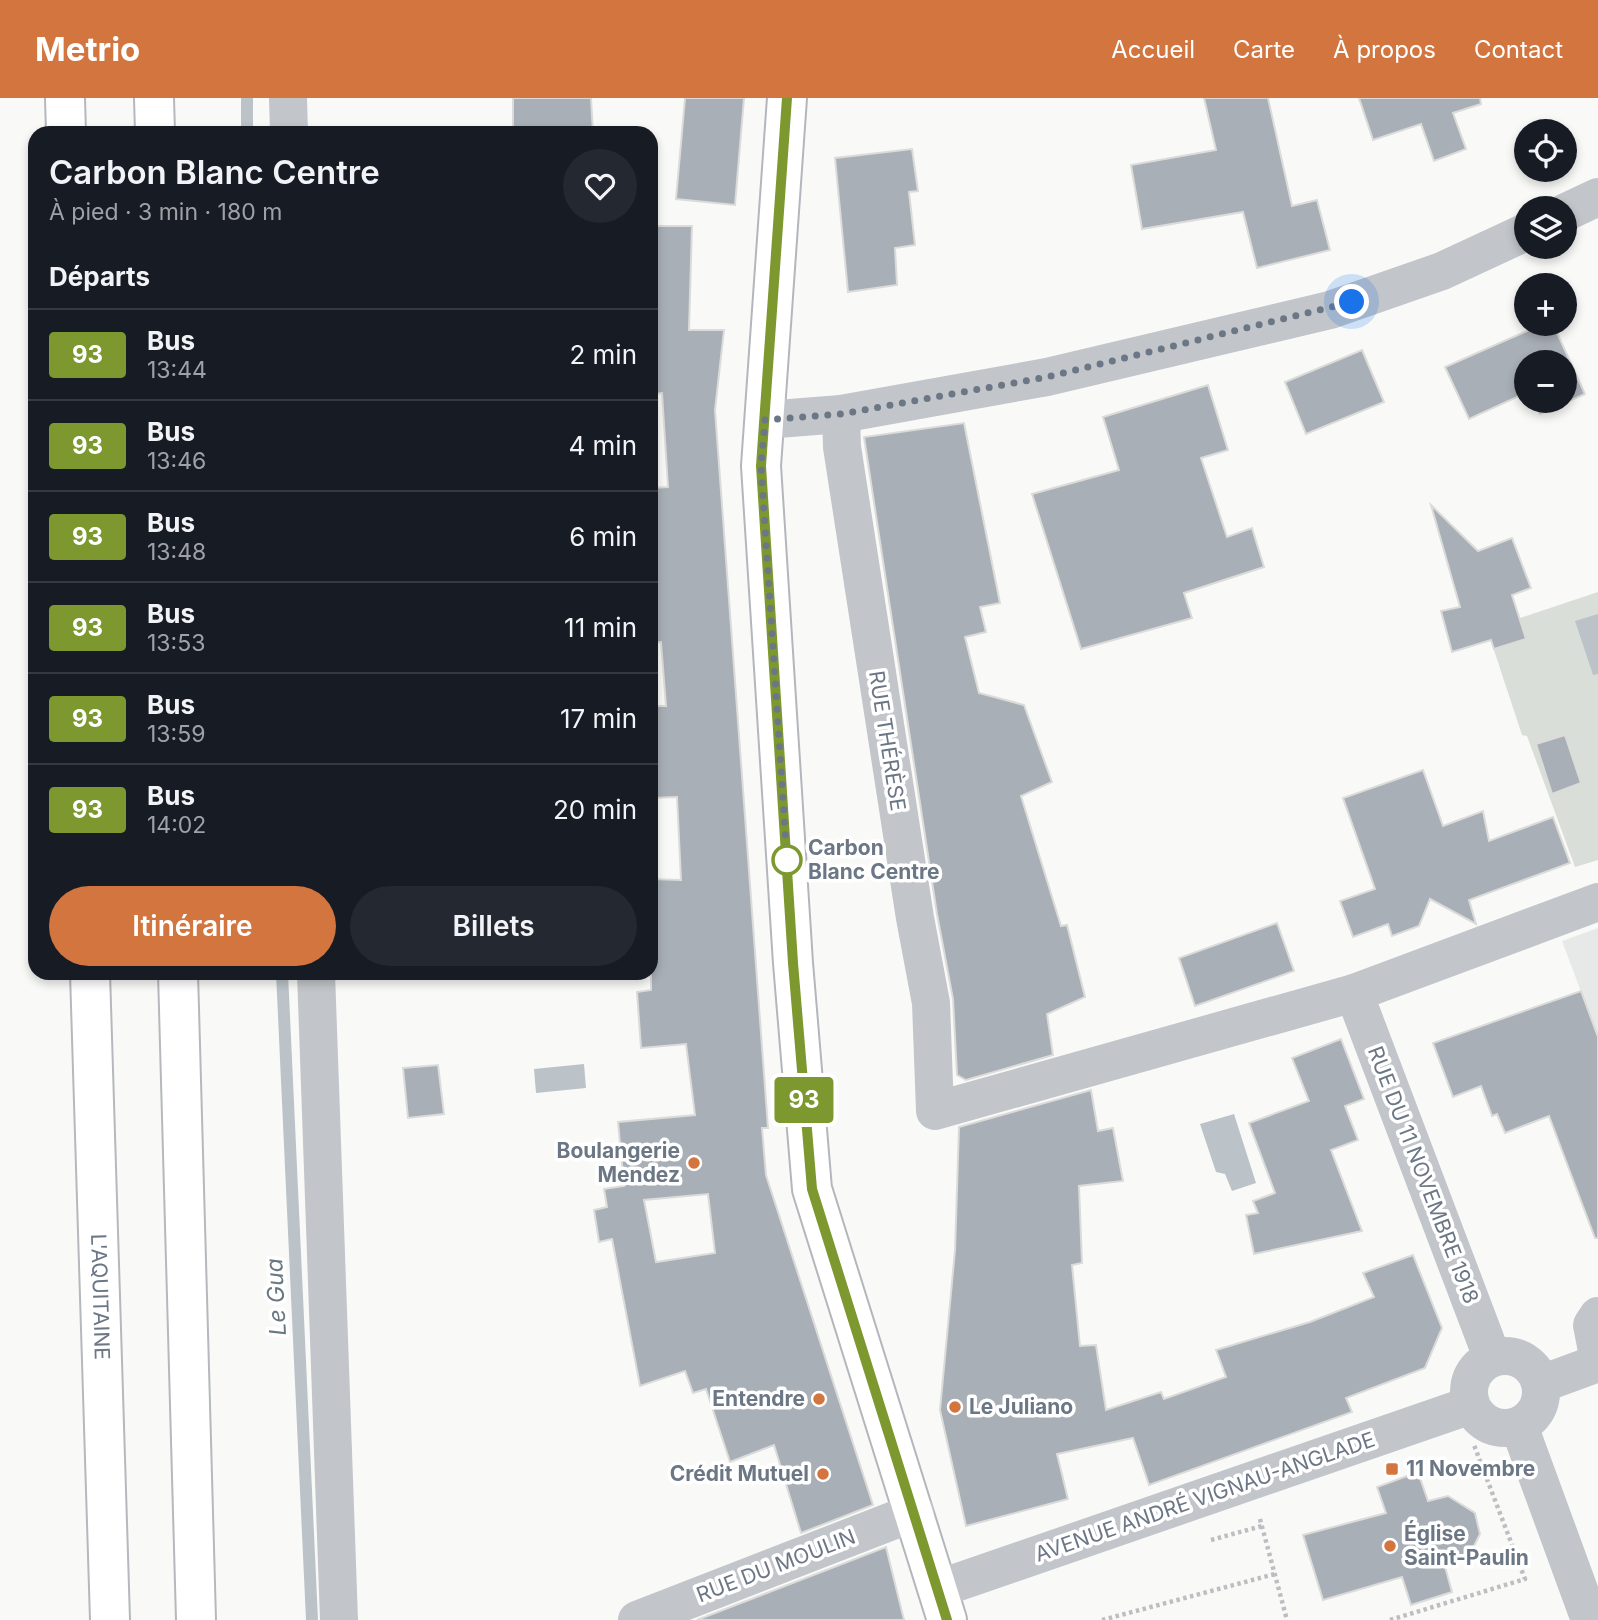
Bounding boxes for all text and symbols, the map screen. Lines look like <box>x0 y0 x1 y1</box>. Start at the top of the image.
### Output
text: Metrio <box>35 29 140 69</box>
text: Accueil <box>1111 35 1195 64</box>
text: Carte <box>1233 35 1295 64</box>
text: À propos <box>1333 35 1436 64</box>
text: Contact <box>1474 35 1563 64</box>
map controls <box>1514 119 1577 413</box>
button: locate <box>1514 119 1577 182</box>
button: heart <box>563 149 637 223</box>
text: Carbon Blanc Centre <box>49 152 380 192</box>
button: layers <box>1514 196 1577 259</box>
text: À pied · 3 min · 180 m <box>49 198 282 226</box>
text: Départs <box>49 261 150 292</box>
button: + <box>1514 273 1577 336</box>
your location <box>1334 284 1369 319</box>
text: Bus <box>147 325 195 356</box>
text: 2 min <box>569 339 637 370</box>
text: 93 <box>72 340 103 369</box>
button: − <box>1514 350 1577 413</box>
text: 13:44 <box>147 356 207 384</box>
text: Bus <box>147 416 195 447</box>
text: 4 min <box>568 430 637 461</box>
text: 93 <box>72 431 103 460</box>
text: 13:46 <box>147 447 206 475</box>
text: Bus <box>147 507 195 538</box>
text: 6 min <box>569 521 637 552</box>
text: 93 <box>72 522 103 551</box>
text: 13:48 <box>147 538 206 566</box>
text: Bus <box>147 598 195 629</box>
text: 11 min <box>564 612 637 643</box>
text: 93 <box>72 613 103 642</box>
text: 13:53 <box>147 629 205 657</box>
street label: RUE THÉRÈSE <box>864 669 912 813</box>
text: Bus <box>147 689 195 720</box>
text: 17 min <box>560 703 637 734</box>
text: 93 <box>72 704 103 733</box>
text: 13:59 <box>147 720 205 748</box>
text: Bus <box>147 780 195 811</box>
text: 20 min <box>553 794 637 825</box>
text: 93 <box>72 795 103 824</box>
text: 14:02 <box>147 811 206 839</box>
place label: Carbon Blanc Centre <box>808 835 940 884</box>
marker: Carbon Blanc Centre <box>772 845 802 875</box>
button: Itinéraire <box>49 886 336 966</box>
button: Billets <box>350 886 637 966</box>
street label: RUE DU 11 NOVEMBRE 1918 <box>1363 1043 1484 1307</box>
line badge: 93 <box>772 1077 836 1123</box>
text: 93 <box>788 1085 820 1114</box>
place label: Boulangerie Mendez <box>557 1138 680 1187</box>
marker: Boulangerie Mendez <box>686 1155 702 1171</box>
street label: L'AQUITAINE <box>86 1233 115 1360</box>
water label: Le Gua <box>260 1258 292 1336</box>
place label: Entendre <box>712 1386 805 1411</box>
marker: Entendre <box>811 1391 827 1407</box>
place label: Le Juliano <box>969 1394 1073 1419</box>
marker: Le Juliano <box>947 1399 963 1415</box>
street label: AVENUE ANDRÉ VIGNAU-ANGLADE <box>1031 1425 1378 1567</box>
place label: 11 Novembre <box>1406 1456 1535 1481</box>
place label: Crédit Mutuel <box>670 1461 809 1486</box>
marker: 11 Novembre <box>1384 1461 1400 1477</box>
marker: Crédit Mutuel <box>815 1466 831 1482</box>
place label: Église Saint-Paulin <box>1404 1520 1529 1570</box>
street label: RUE DU MOULIN <box>693 1524 859 1607</box>
marker: Église Saint-Paulin <box>1382 1538 1398 1554</box>

